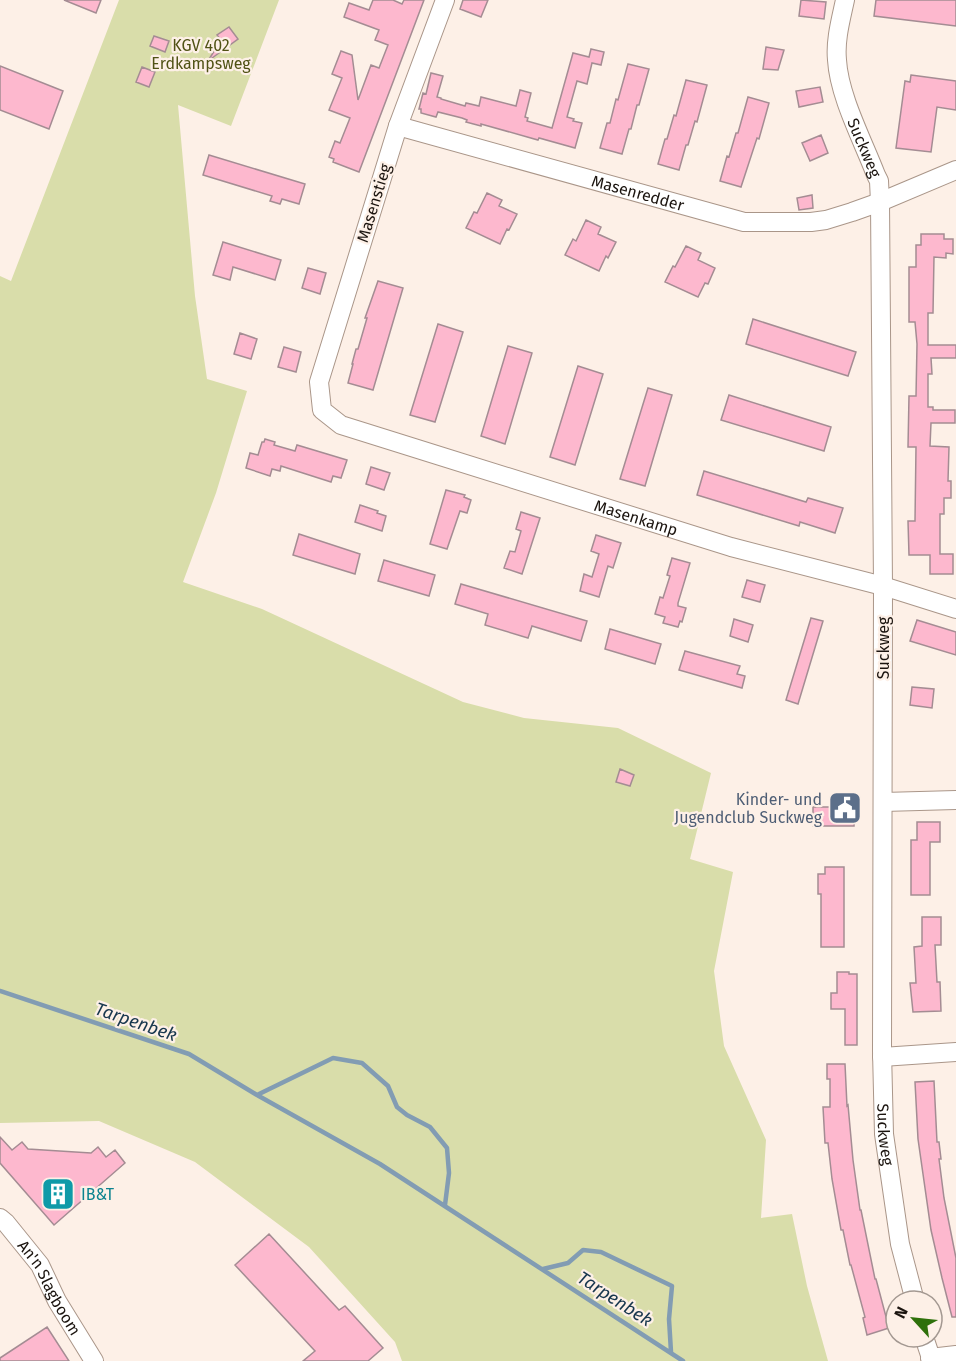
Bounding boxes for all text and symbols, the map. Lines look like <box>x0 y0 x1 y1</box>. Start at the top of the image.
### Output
park label: KGV 402 Erdkampsweg <box>151 36 251 73</box>
street label: Suckweg <box>844 115 886 181</box>
street label: Masenstieg <box>353 161 395 245</box>
street label: Masenredder <box>590 171 687 215</box>
street label: Masenkamp <box>592 495 680 539</box>
street label: Suckweg <box>874 616 893 679</box>
place label: Kinder- und Jugendclub Suckweg <box>674 790 823 827</box>
public building icon: Kinder- und Jugendclub Suckweg <box>827 790 863 826</box>
water label: Tarpenbek <box>92 998 180 1046</box>
street label: Suckweg <box>874 1103 898 1167</box>
building icon: IB&T <box>40 1176 76 1212</box>
place label: IB&T <box>81 1185 115 1204</box>
street label: An'n Slagboom <box>14 1236 85 1339</box>
water label: Tarpenbek <box>573 1267 657 1331</box>
north arrow <box>884 1289 944 1349</box>
text: N <box>890 1303 912 1321</box>

